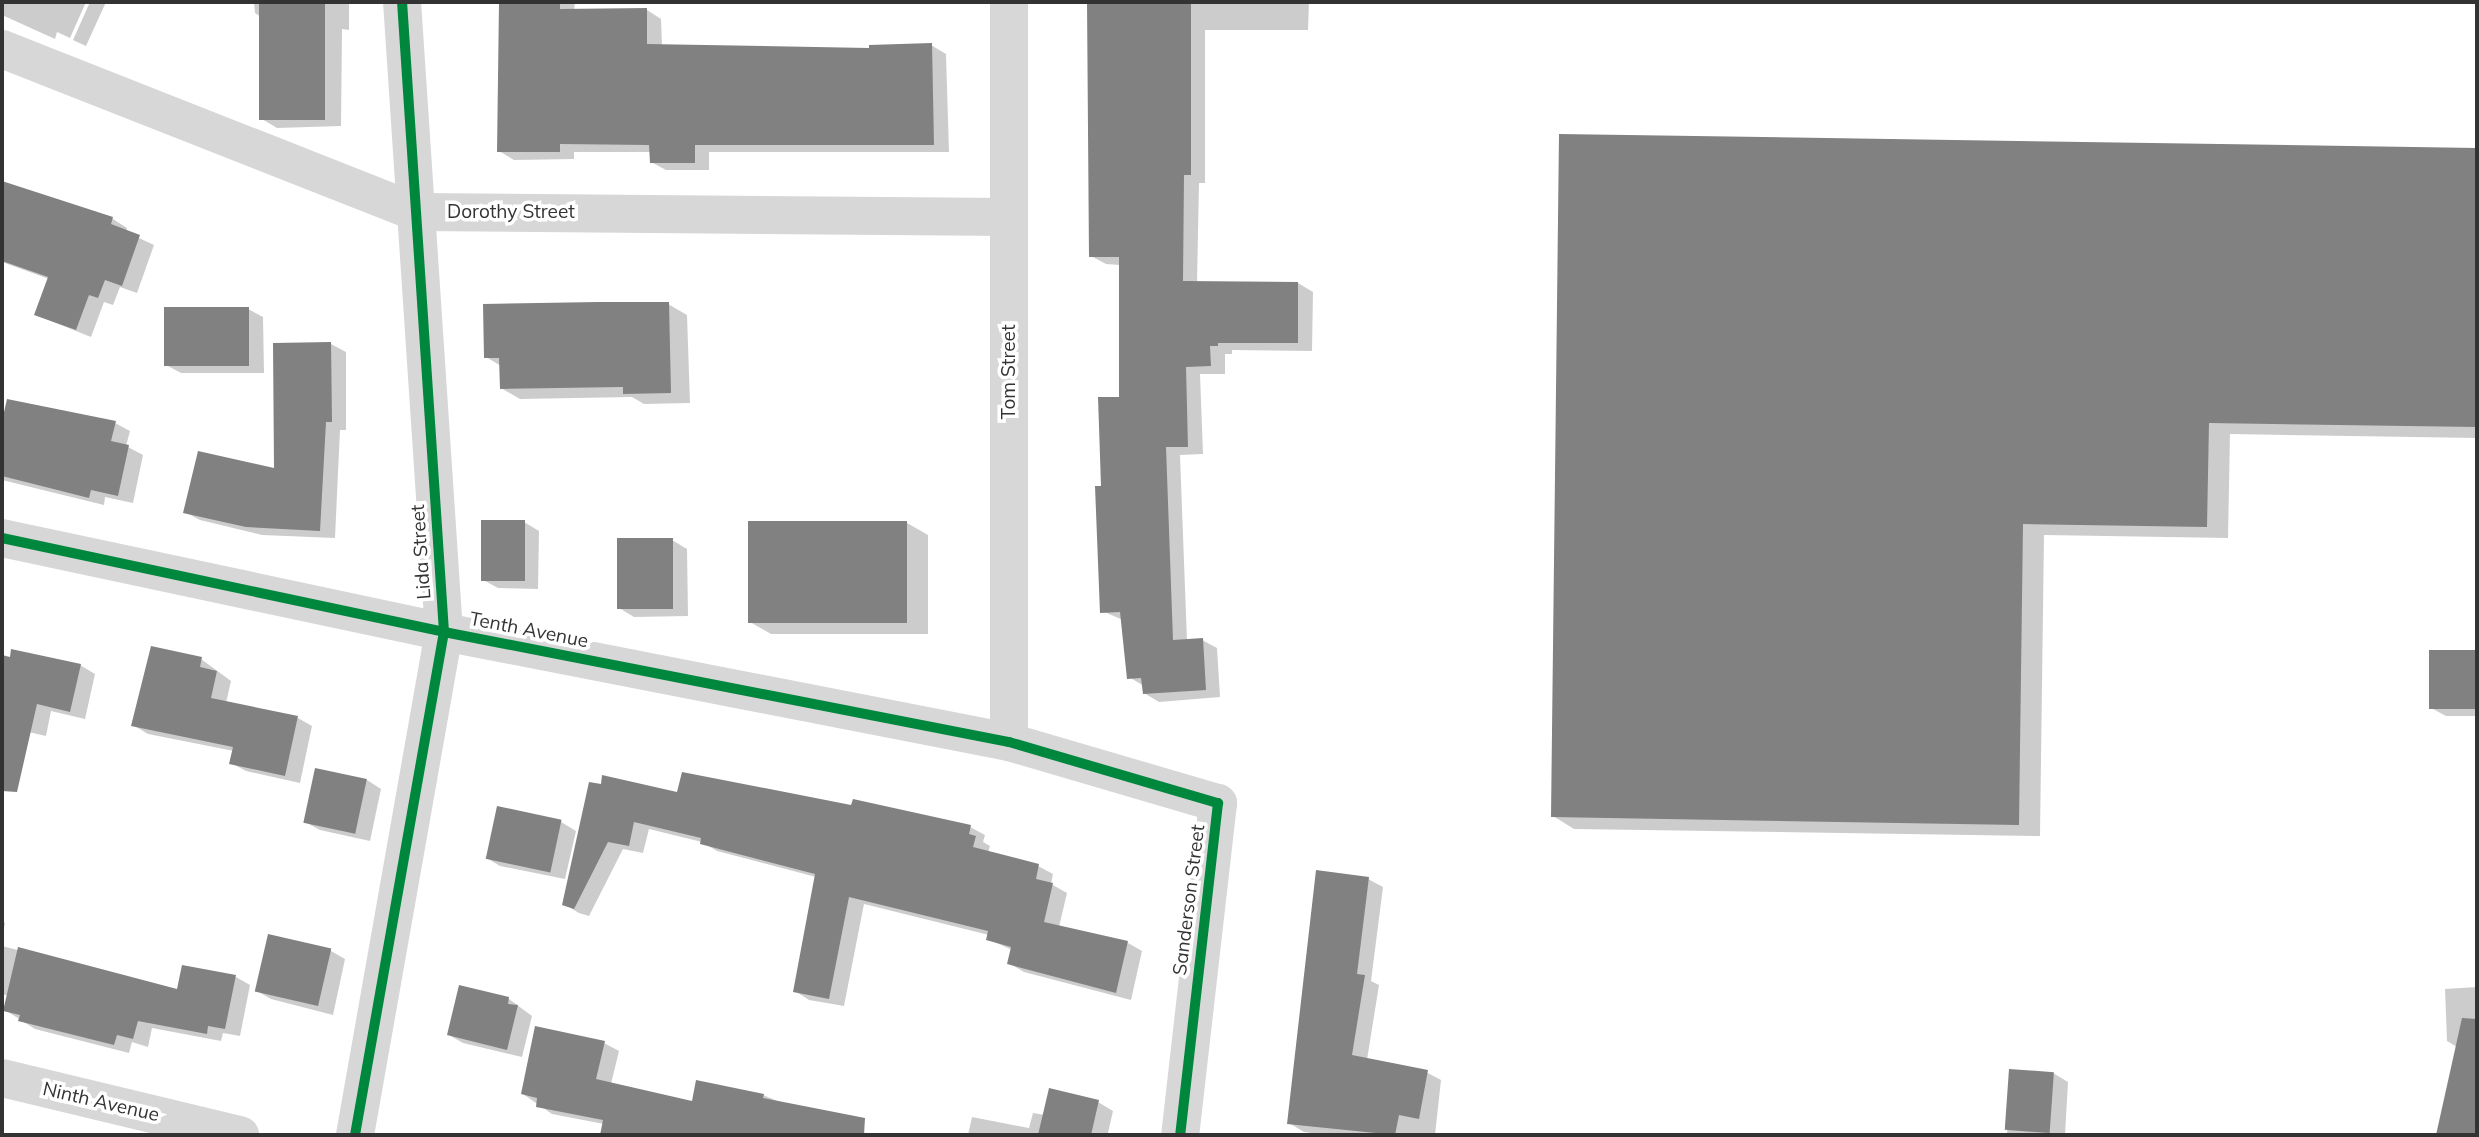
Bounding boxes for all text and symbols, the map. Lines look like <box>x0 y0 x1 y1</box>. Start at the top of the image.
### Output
street label: Dorothy Street <box>447 201 575 223</box>
street label: Tom Street <box>998 324 1020 420</box>
street label: Lida Street <box>406 504 436 600</box>
street label: Tenth Avenue <box>468 607 590 653</box>
street label: Sanderson Street <box>1168 823 1210 977</box>
street label: Ninth Avenue <box>41 1078 161 1126</box>

